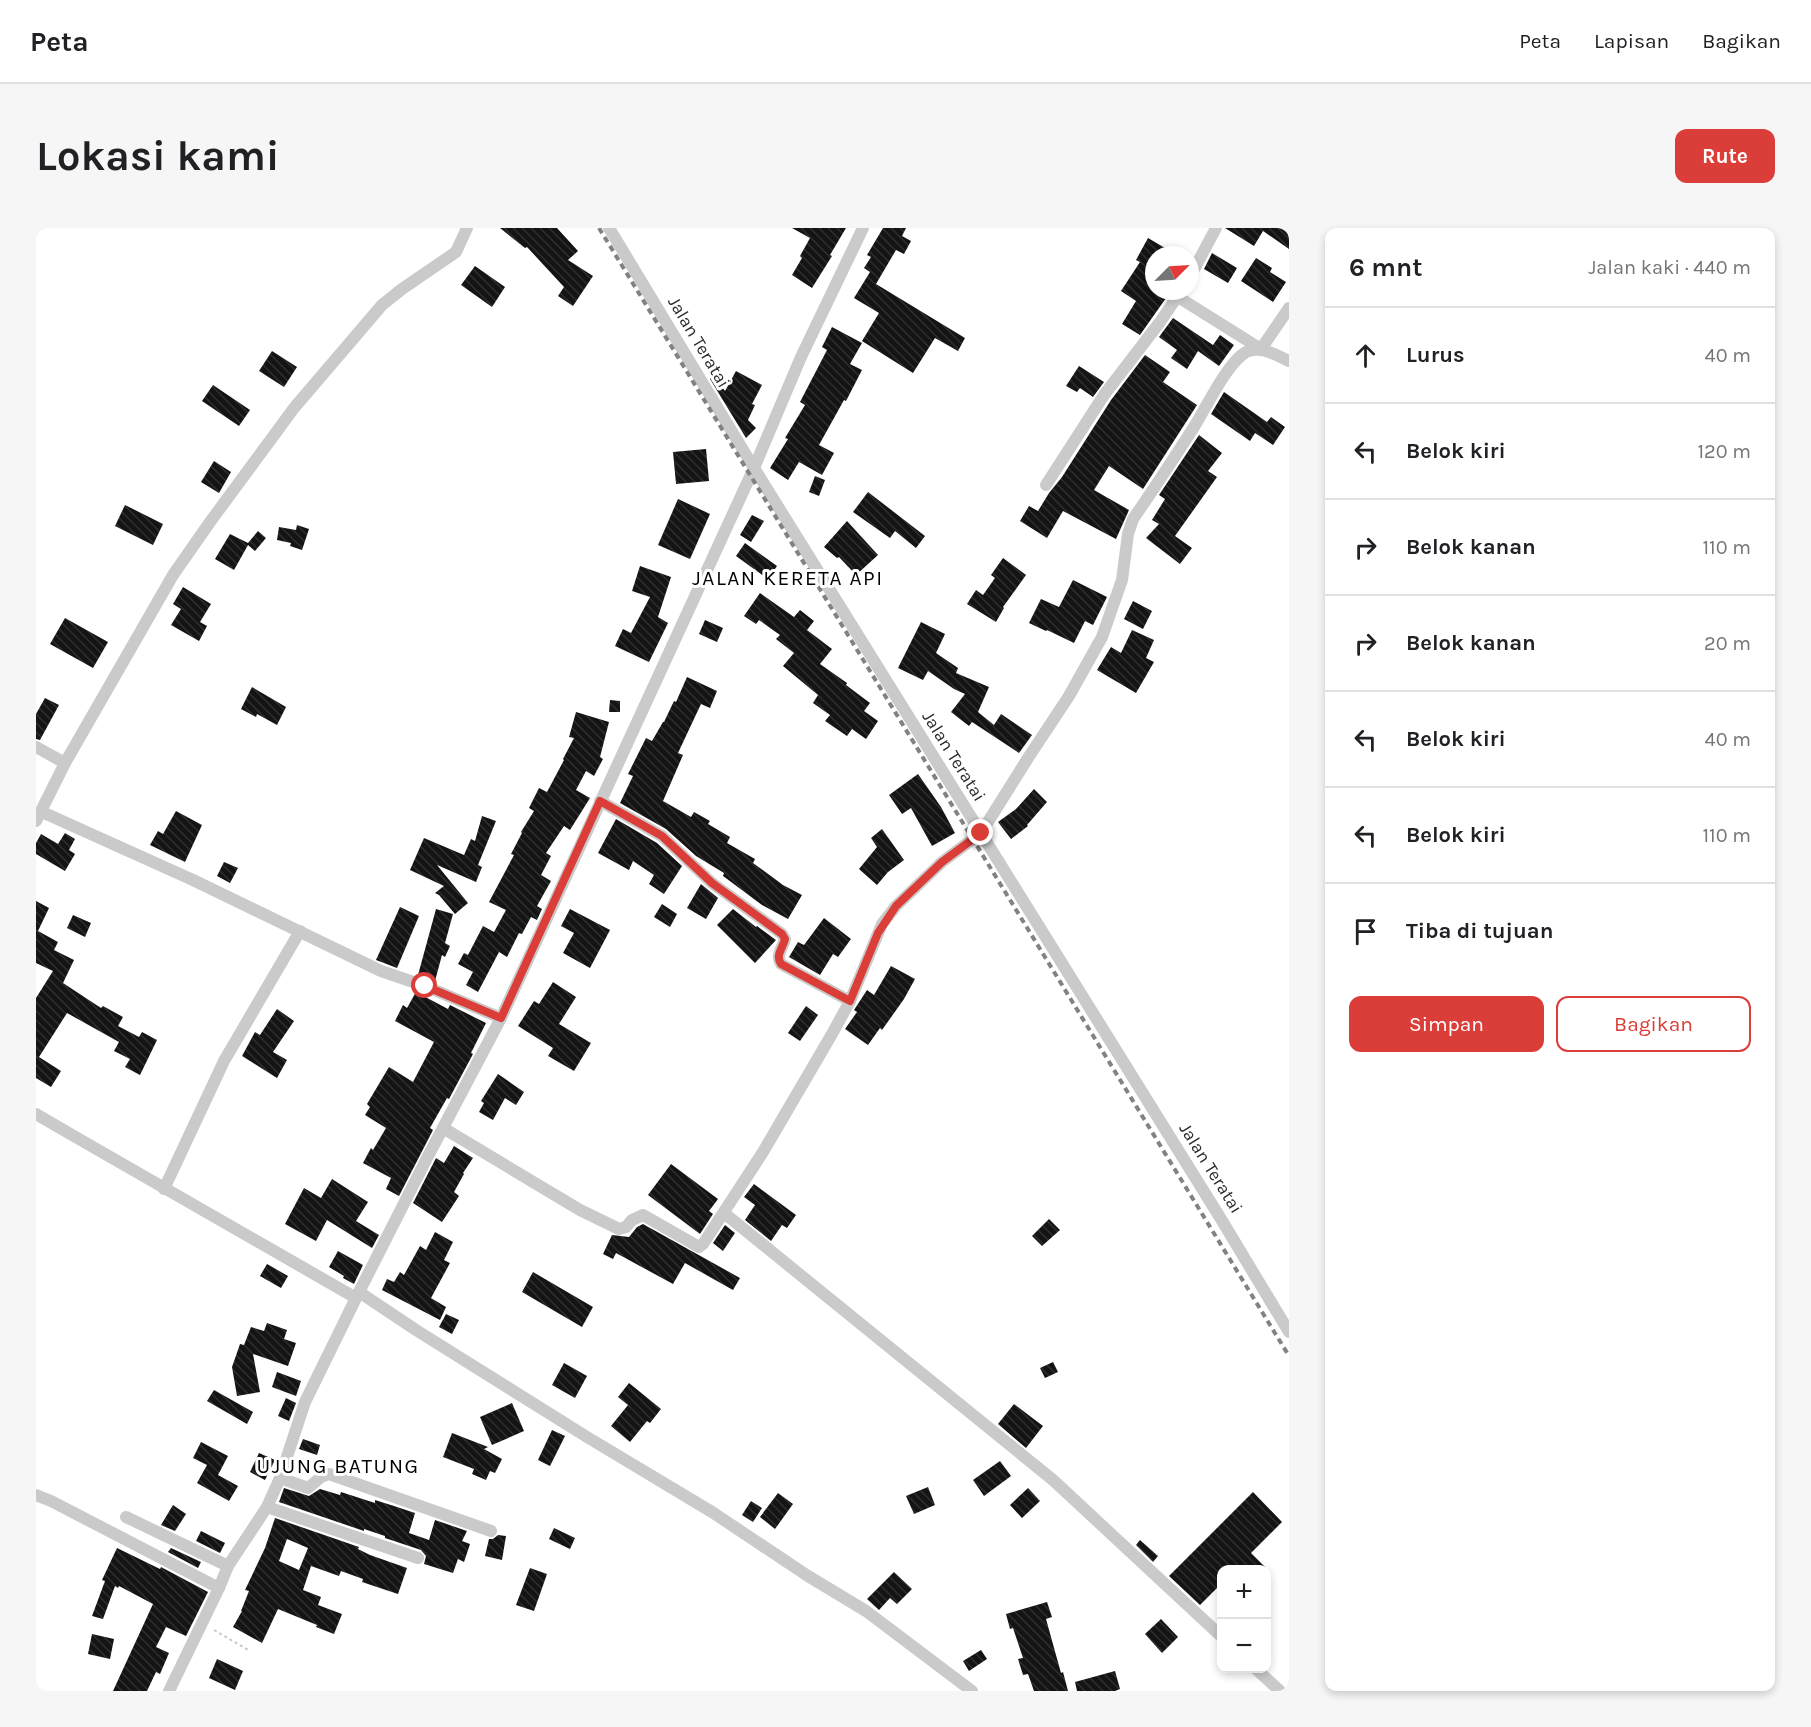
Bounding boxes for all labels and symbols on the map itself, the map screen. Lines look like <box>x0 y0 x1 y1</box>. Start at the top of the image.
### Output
north arrow <box>1145 246 1199 300</box>
street label: Jalan Teratai <box>663 292 735 392</box>
district label: JALAN KERETA API <box>692 566 884 590</box>
street label: Jalan Teratai <box>917 707 991 805</box>
route end <box>967 819 993 845</box>
route start <box>411 972 437 998</box>
street label: Jalan Teratai <box>1174 1119 1248 1217</box>
district label: UJUNG BATUNG <box>256 1454 420 1478</box>

